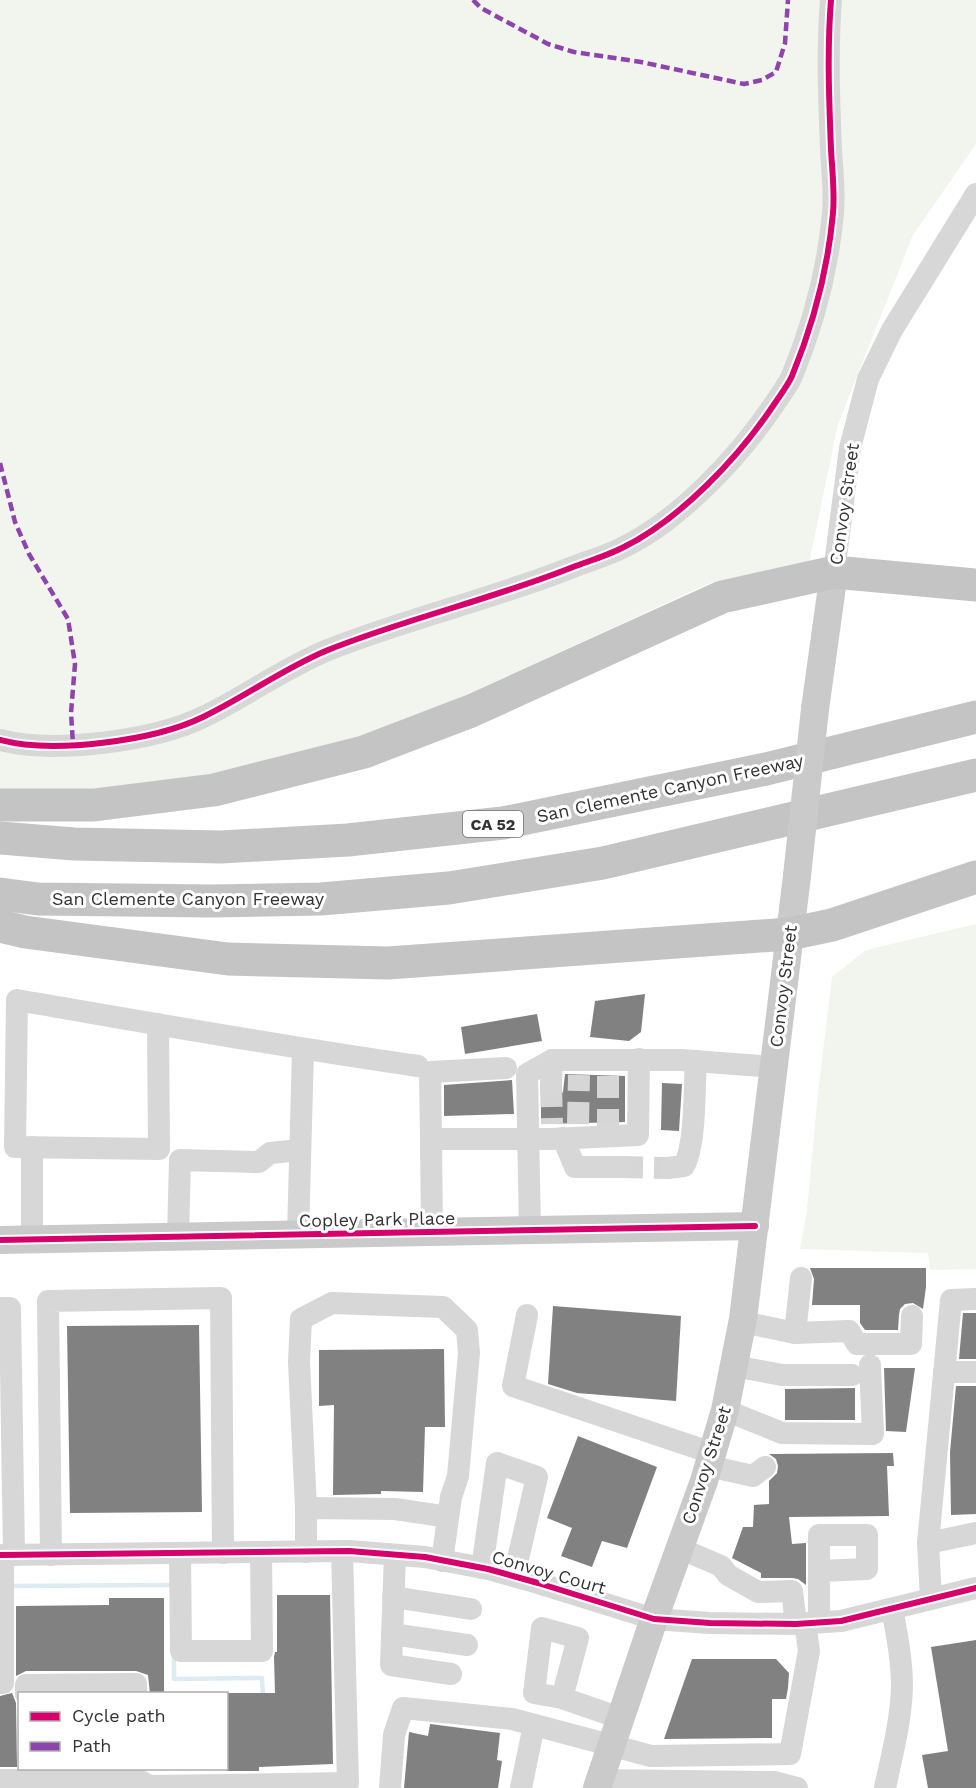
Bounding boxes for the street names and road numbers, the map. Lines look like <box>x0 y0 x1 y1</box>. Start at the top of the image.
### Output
street label: Convoy Street <box>825 441 863 566</box>
street label: San Clemente Canyon Freeway <box>535 749 806 827</box>
road number: CA 52 <box>463 811 523 837</box>
street label: San Clemente Canyon Freeway <box>52 888 325 909</box>
street label: Convoy Street <box>765 923 801 1048</box>
street label: Copley Park Place <box>299 1207 455 1231</box>
street label: Convoy Street <box>677 1403 735 1527</box>
street label: Convoy Court <box>490 1546 609 1598</box>

